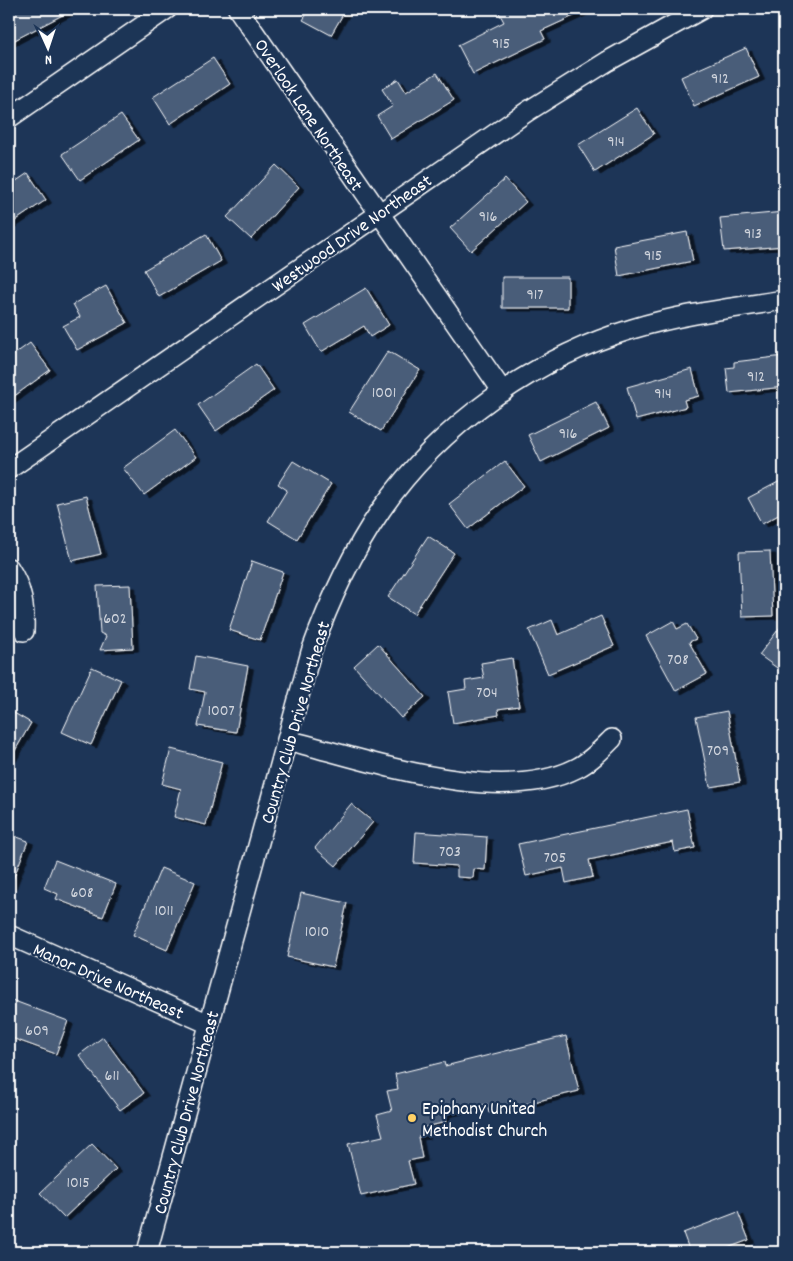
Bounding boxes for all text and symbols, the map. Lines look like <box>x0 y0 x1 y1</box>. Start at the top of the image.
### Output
north arrow <box>22 22 72 72</box>
house number: 915 <box>492 33 510 56</box>
street label: Overlook Lane Northeast <box>246 34 368 198</box>
text: N <box>45 49 53 69</box>
house number: 912 <box>711 68 729 91</box>
house number: 914 <box>607 131 625 154</box>
street label: Westwood Drive Northeast <box>267 169 439 301</box>
house number: 916 <box>479 206 497 229</box>
house number: 913 <box>744 223 762 246</box>
house number: 915 <box>644 245 662 268</box>
house number: 917 <box>527 284 543 307</box>
house number: 912 <box>747 366 765 389</box>
house number: 1001 <box>372 382 396 405</box>
house number: 914 <box>654 383 672 406</box>
house number: 916 <box>559 423 577 446</box>
house number: 602 <box>103 608 127 631</box>
street label: Country Club Drive Northeast <box>256 619 339 827</box>
house number: 708 <box>667 649 689 672</box>
house number: 704 <box>476 682 498 705</box>
house number: 1007 <box>207 700 235 723</box>
house number: 709 <box>707 740 729 763</box>
house number: 703 <box>439 841 461 864</box>
house number: 705 <box>544 847 566 870</box>
house number: 608 <box>71 882 93 905</box>
house number: 1011 <box>154 900 174 923</box>
house number: 1010 <box>305 921 329 944</box>
street label: Manor Drive Northeast <box>28 938 187 1029</box>
street label: Country Club Drive Northeast <box>148 1008 229 1218</box>
house number: 609 <box>25 1020 49 1043</box>
house number: 611 <box>105 1065 119 1088</box>
place label: Epiphany United Methodist Church <box>422 1097 547 1146</box>
marker: Epiphany United Methodist Church <box>406 1112 418 1124</box>
house number: 1015 <box>66 1172 90 1195</box>

